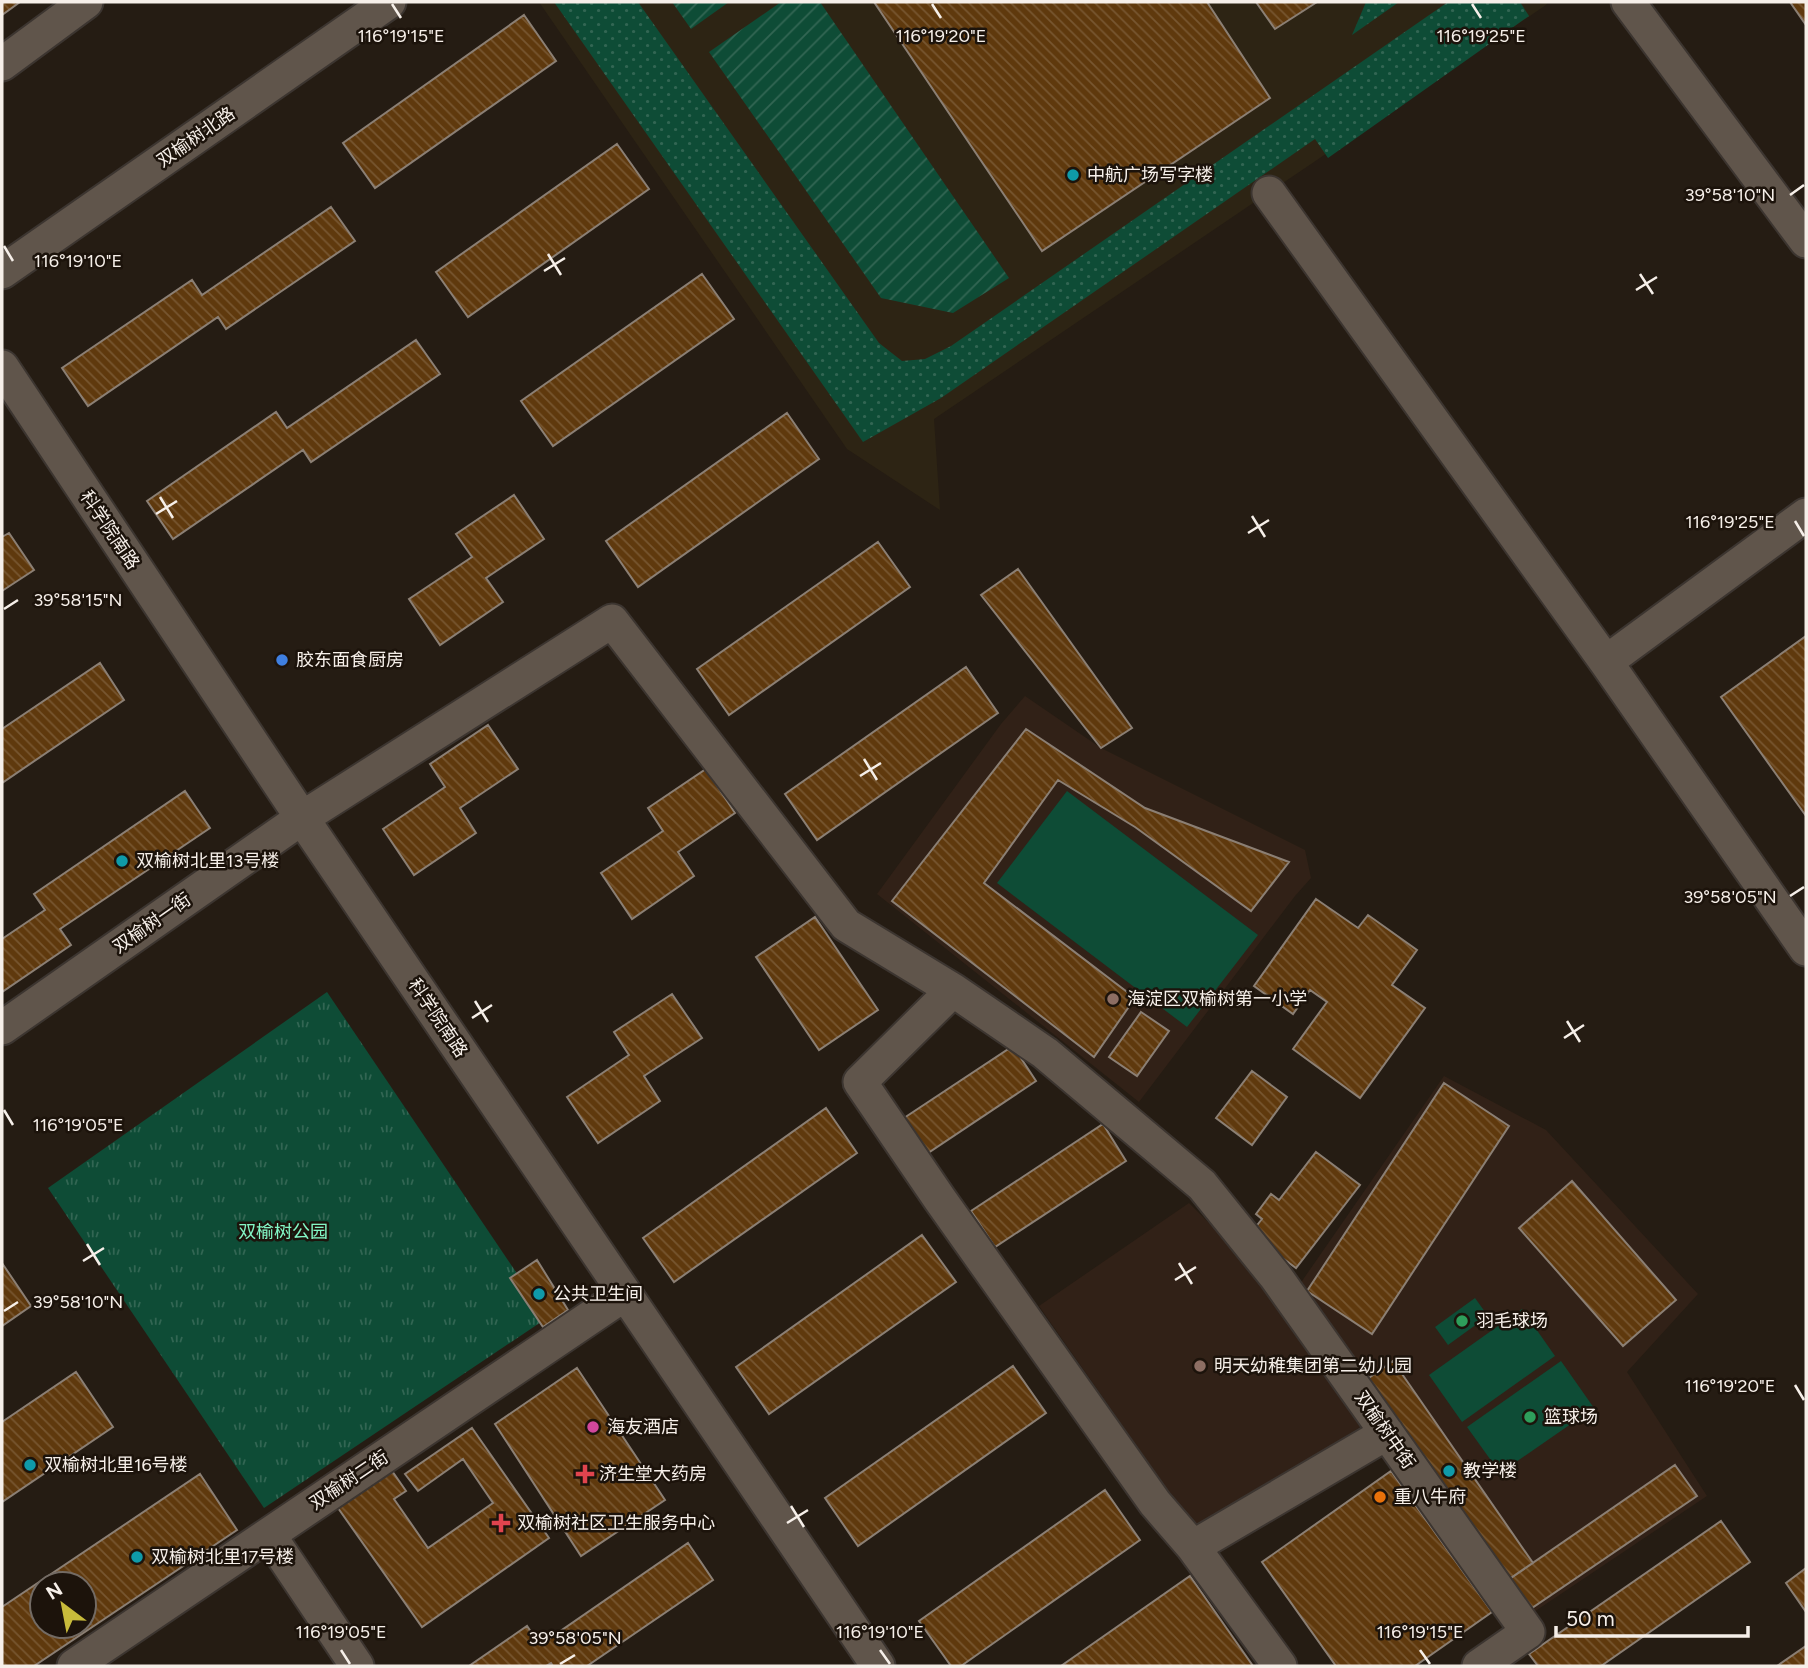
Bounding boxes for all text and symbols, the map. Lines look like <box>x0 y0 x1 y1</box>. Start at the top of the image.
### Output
text: 116°19'15"E <box>357 25 445 47</box>
text: 116°19'20"E <box>896 25 986 47</box>
text: 116°19'25"E <box>1436 25 1526 47</box>
street label: 双榆树北路 <box>153 102 239 172</box>
place label: 中航广场写字楼 <box>1087 164 1213 186</box>
marker: 中航广场写字楼 <box>1065 167 1081 183</box>
text: 39°58'10"N <box>1685 184 1775 206</box>
text: 116°19'10"E <box>34 250 122 272</box>
street label: 科学院南路 <box>76 487 144 573</box>
text: 116°19'25"E <box>1685 511 1775 533</box>
text: 39°58'15"N <box>33 589 123 611</box>
place label: 胶东面食厨房 <box>296 649 404 671</box>
marker: 胶东面食厨房 <box>274 652 290 668</box>
place label: 双榆树北里13号楼 <box>136 850 279 872</box>
marker: 双榆树北里13号楼 <box>114 853 130 869</box>
text: 39°58'05"N <box>1683 886 1777 908</box>
street label: 双榆树一街 <box>109 888 195 958</box>
street label: 科学院南路 <box>404 975 472 1061</box>
place label: 海淀区双榆树第一小学 <box>1127 988 1307 1010</box>
marker: 海淀区双榆树第一小学 <box>1105 991 1121 1007</box>
text: 116°19'05"E <box>32 1114 124 1136</box>
park label: 双榆树公园 <box>238 1221 328 1243</box>
place label: 公共卫生间 <box>553 1283 643 1305</box>
marker: 公共卫生间 <box>531 1286 547 1302</box>
text: 39°58'10"N <box>33 1291 123 1313</box>
place label: 羽毛球场 <box>1476 1310 1548 1332</box>
marker: 羽毛球场 <box>1454 1313 1470 1329</box>
place label: 明天幼稚集团第二幼儿园 <box>1214 1355 1412 1377</box>
marker: 明天幼稚集团第二幼儿园 <box>1192 1358 1208 1374</box>
text: 116°19'20"E <box>1685 1375 1775 1397</box>
street label: 双榆树中街 <box>1350 1387 1420 1473</box>
place label: 篮球场 <box>1544 1406 1598 1428</box>
marker: 篮球场 <box>1522 1409 1538 1425</box>
place label: 海友酒店 <box>607 1416 679 1438</box>
marker: 海友酒店 <box>585 1419 601 1435</box>
street label: 双榆树二街 <box>306 1446 392 1514</box>
place label: 双榆树北里16号楼 <box>44 1454 188 1476</box>
marker: 双榆树北里16号楼 <box>22 1457 38 1473</box>
place label: 教学楼 <box>1463 1460 1517 1482</box>
place label: 济生堂大药房 <box>599 1463 707 1485</box>
marker: 教学楼 <box>1441 1463 1457 1479</box>
marker: 济生堂大药房 <box>577 1466 593 1482</box>
place label: 重八牛府 <box>1394 1486 1466 1508</box>
marker: 重八牛府 <box>1372 1489 1388 1505</box>
place label: 双榆树社区卫生服务中心 <box>517 1512 715 1534</box>
marker: 双榆树社区卫生服务中心 <box>491 1513 511 1533</box>
place label: 双榆树北里17号楼 <box>151 1546 294 1568</box>
marker: 双榆树北里17号楼 <box>129 1549 145 1565</box>
north arrow <box>28 1570 98 1640</box>
text: N <box>42 1577 67 1605</box>
scale bar <box>1556 1594 1748 1638</box>
text: 50 m <box>1566 1606 1615 1631</box>
text: 116°19'05"E <box>295 1621 387 1643</box>
text: 116°19'10"E <box>836 1621 924 1643</box>
text: 116°19'15"E <box>1376 1621 1464 1643</box>
text: 39°58'05"N <box>528 1627 622 1649</box>

